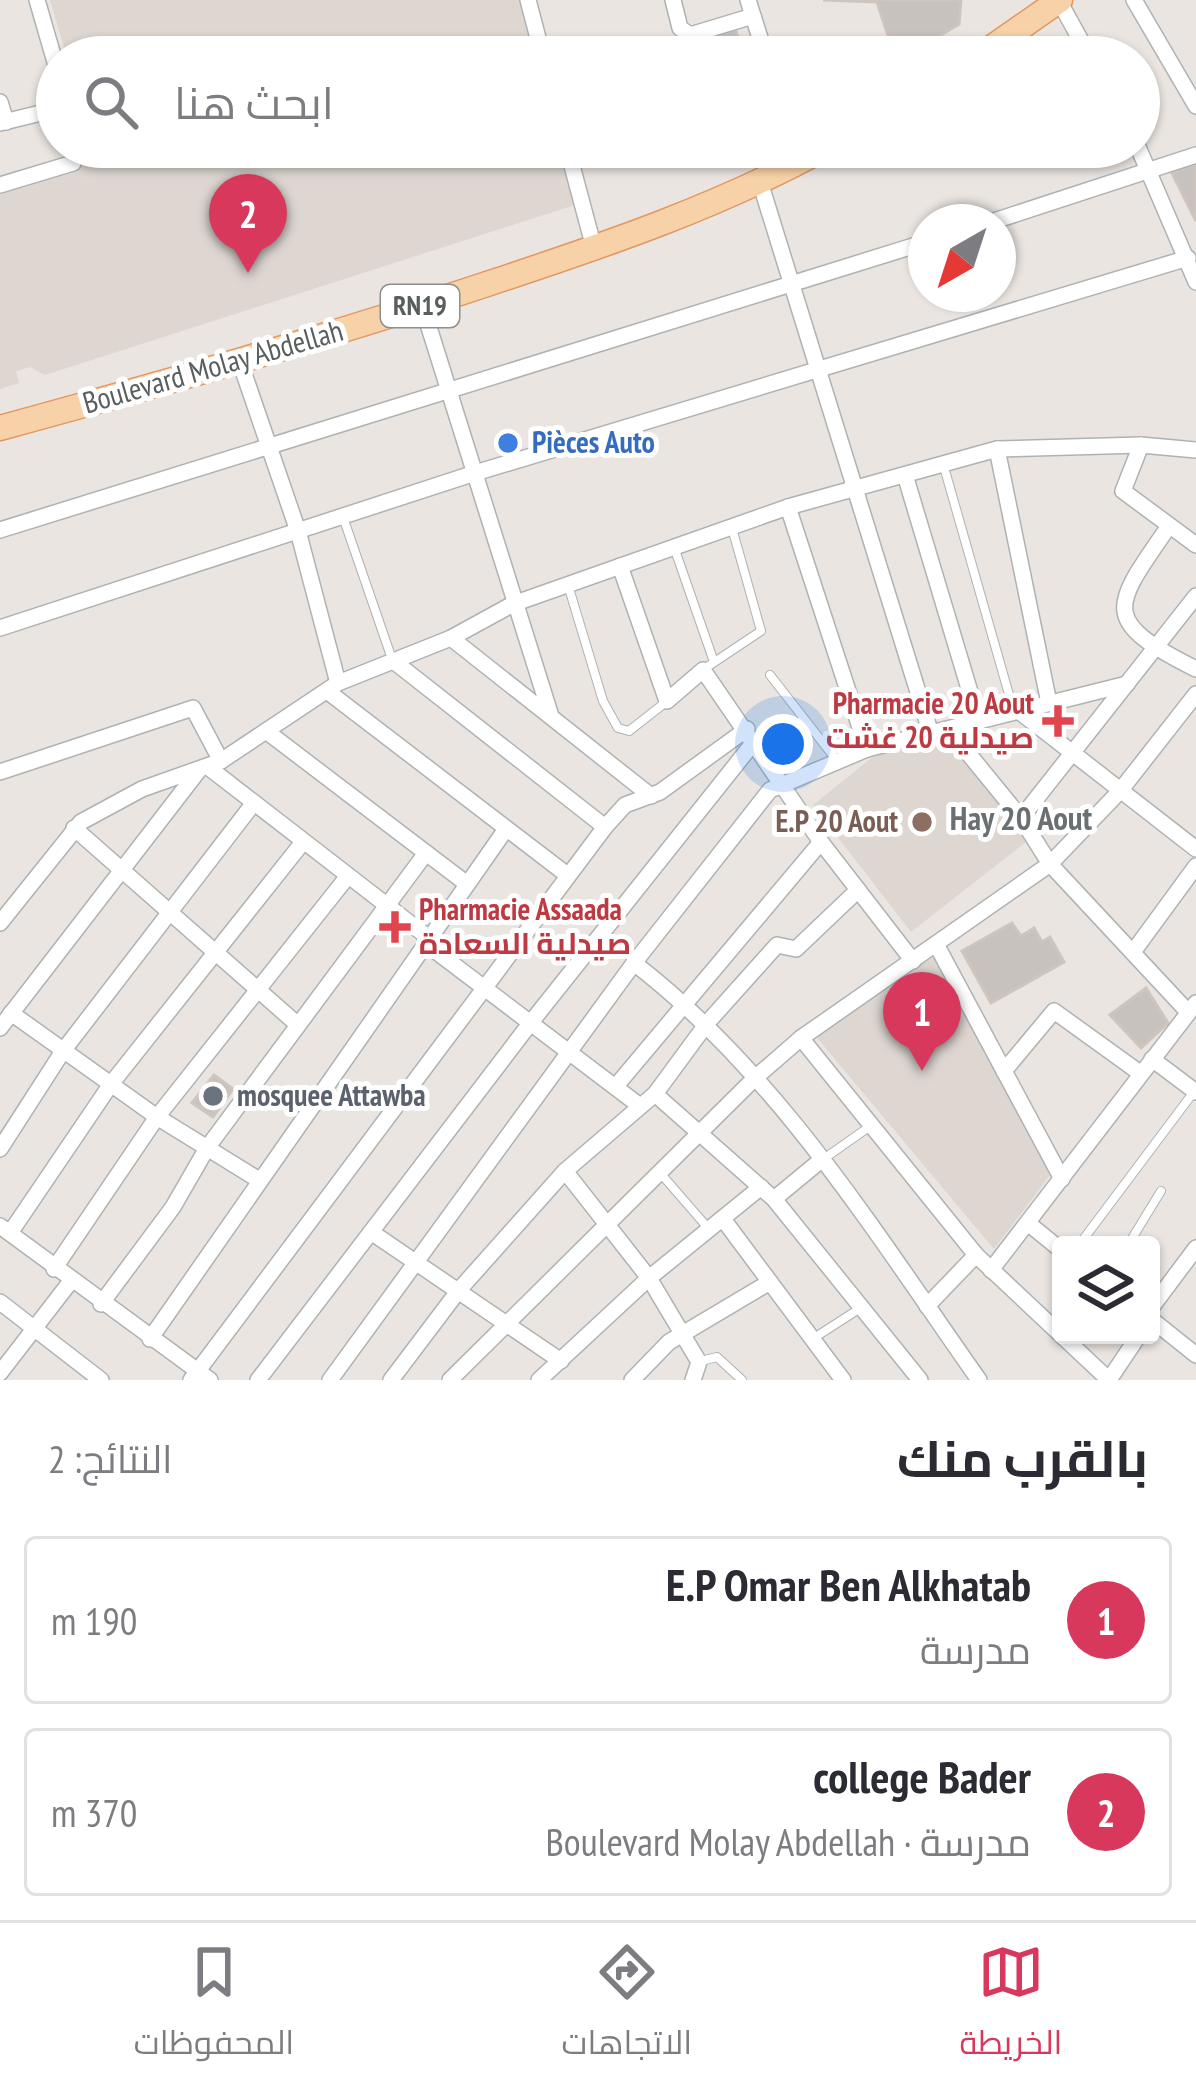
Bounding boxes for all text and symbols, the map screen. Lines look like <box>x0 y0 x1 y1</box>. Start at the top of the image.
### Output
search box <box>36 36 1160 168</box>
icon: search <box>78 69 144 135</box>
text: ابحث هنا <box>174 73 334 131</box>
pin: 2 <box>209 174 287 273</box>
north arrow <box>908 204 1016 312</box>
road number: RN19 <box>381 285 459 327</box>
street label: Boulevard Molay Abdellah <box>78 310 347 421</box>
place label: Pièces Auto <box>532 422 655 461</box>
marker: Pièces Auto <box>495 430 521 456</box>
place label: Pharmacie 20 Aout صيدلية 20 غشت <box>826 683 1034 756</box>
marker: Pharmacie 20 Aout صيدلية 20 غشت <box>1045 708 1071 734</box>
your location <box>753 714 813 774</box>
district label: Hay 20 Aout <box>950 796 1093 839</box>
place label: E.P 20 Aout <box>775 801 898 840</box>
marker: E.P 20 Aout <box>909 809 935 835</box>
place label: Pharmacie Assaada صيدلية السعادة <box>419 889 631 962</box>
marker: Pharmacie Assaada صيدلية السعادة <box>382 914 408 940</box>
pin: 1 <box>883 972 961 1071</box>
place label: mosquee Attawba <box>237 1075 426 1114</box>
marker: mosquee Attawba <box>200 1083 226 1109</box>
map controls <box>1052 1236 1160 1344</box>
button: layers <box>1052 1236 1160 1344</box>
text: بالقرب منك <box>897 1425 1148 1491</box>
text: النتائج: 2 <box>48 1433 172 1484</box>
text: E.P Omar Ben Alkhatab <box>666 1555 1031 1613</box>
text: 190 m <box>51 1595 137 1646</box>
text: 1 <box>1097 1595 1115 1646</box>
text: مدرسة <box>920 1624 1031 1675</box>
text: college Bader <box>813 1747 1031 1805</box>
text: 370 m <box>51 1787 137 1838</box>
text: 2 <box>1097 1787 1115 1838</box>
text: مدرسة · Boulevard Molay Abdellah <box>546 1816 1031 1867</box>
tab: المحفوظات <box>134 1939 294 2073</box>
tab: الاتجاهات <box>562 1939 692 2073</box>
tab: الخريطة <box>959 1939 1062 2073</box>

